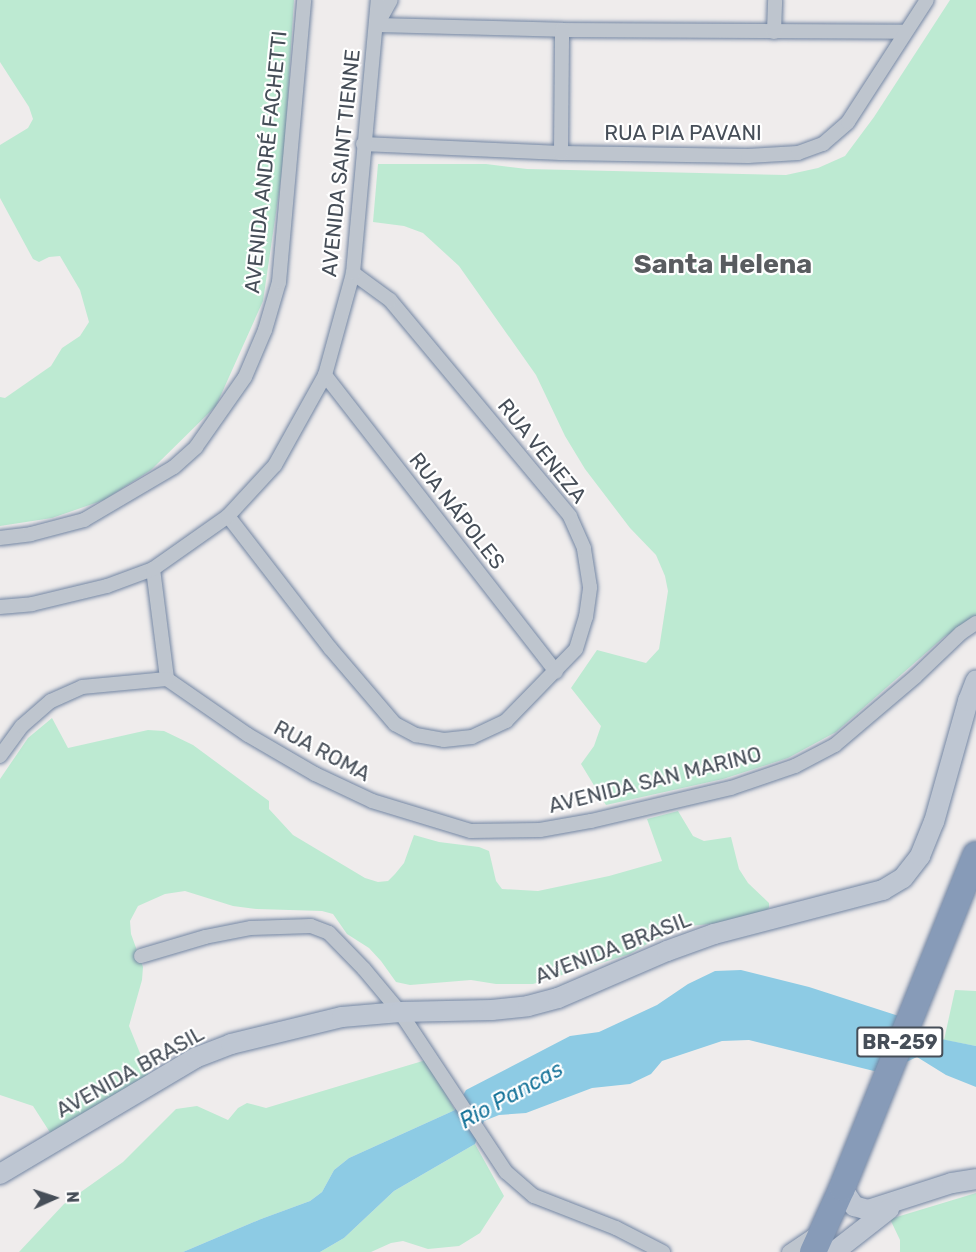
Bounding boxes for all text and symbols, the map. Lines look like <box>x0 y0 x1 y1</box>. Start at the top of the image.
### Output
street label: AVENIDA ANDRÉ FACHETTI <box>240 29 292 295</box>
street label: AVENIDA SAINT TIENNE <box>316 47 366 279</box>
street label: RUA PIA PAVANI <box>604 120 762 146</box>
district label: Santa Helena <box>634 249 812 281</box>
street label: RUA VENEZA <box>492 393 592 509</box>
street label: RUA NÁPOLES <box>404 448 510 574</box>
street label: RUA ROMA <box>269 715 375 787</box>
street label: AVENIDA SAN MARINO <box>546 741 764 819</box>
street label: AVENIDA BRASIL <box>531 907 695 989</box>
street label: AVENIDA BRASIL <box>52 1021 208 1123</box>
road number: BR-259 <box>855 1025 945 1059</box>
water label: Rio Pancas <box>455 1056 567 1134</box>
north arrow <box>24 1168 84 1228</box>
text: N <box>63 1191 82 1203</box>

